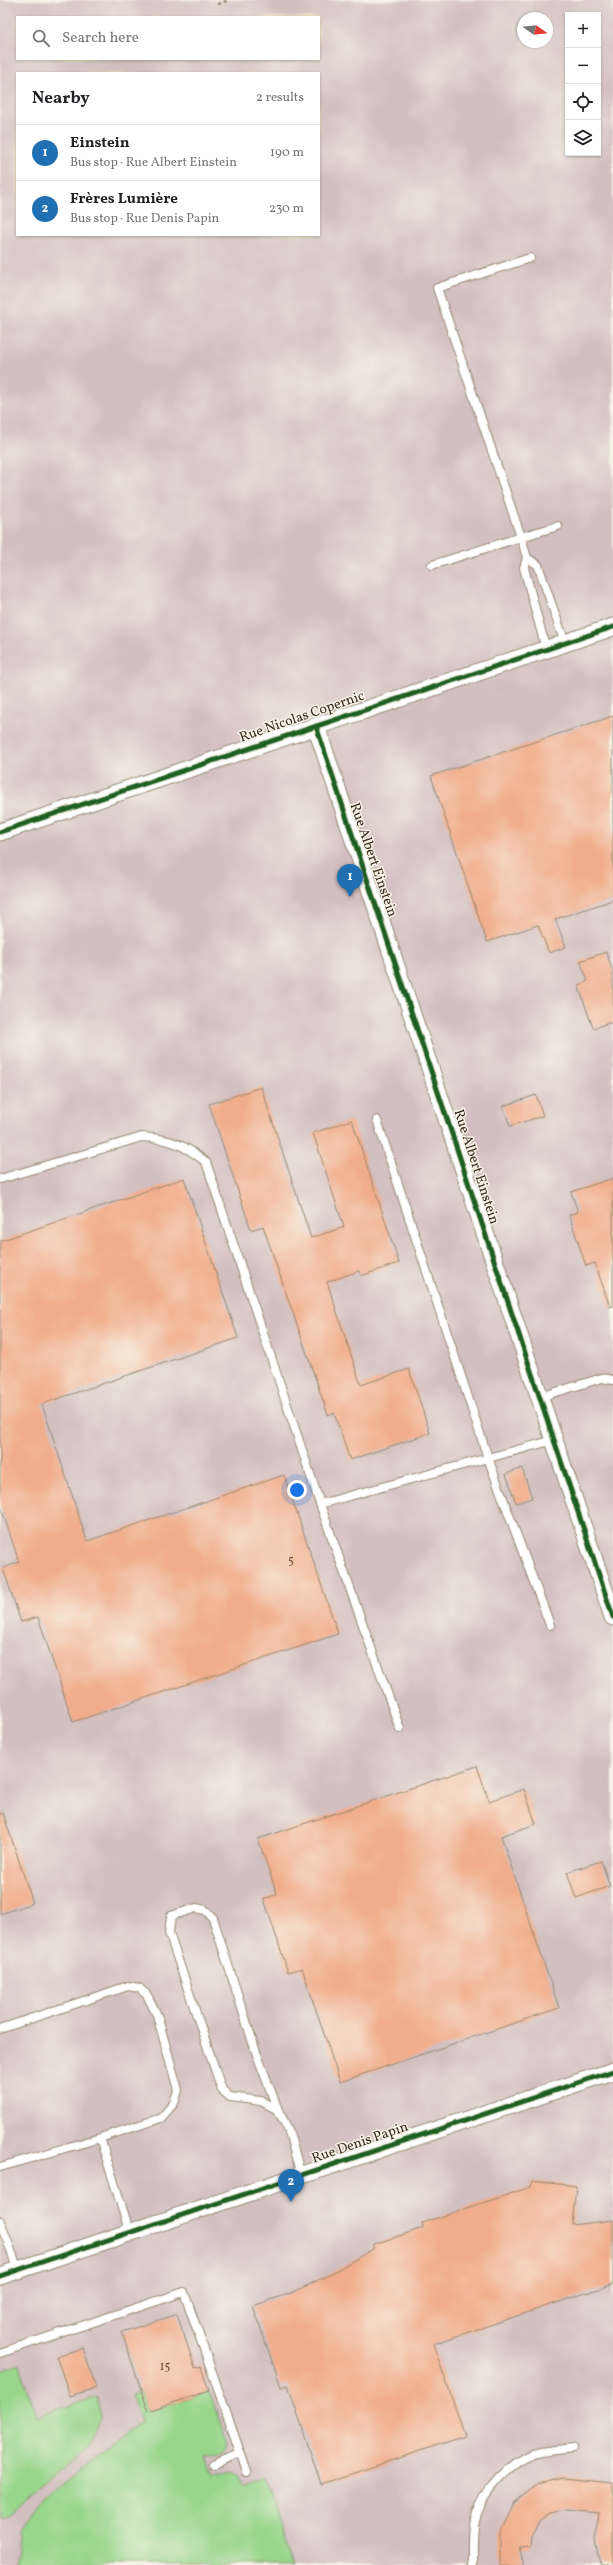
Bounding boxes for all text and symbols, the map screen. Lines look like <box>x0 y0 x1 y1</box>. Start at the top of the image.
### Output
north arrow <box>517 12 553 48</box>
map controls <box>565 12 601 156</box>
button: + <box>565 12 601 48</box>
search box <box>16 16 320 60</box>
icon: search <box>30 27 52 49</box>
text: Search here <box>62 28 139 49</box>
button: − <box>565 48 601 84</box>
button: locate <box>565 84 601 120</box>
text: Nearby <box>32 87 90 110</box>
text: 2 results <box>256 89 304 107</box>
button: layers <box>565 120 601 156</box>
text: Einstein <box>70 133 130 154</box>
text: 1 <box>42 144 48 162</box>
text: 190 m <box>270 144 304 162</box>
text: Bus stop · Rue Albert Einstein <box>70 154 237 172</box>
text: Frères Lumière <box>70 189 178 210</box>
text: 2 <box>42 200 48 218</box>
text: 230 m <box>269 200 304 218</box>
text: Bus stop · Rue Denis Papin <box>70 210 219 228</box>
street label: Rue Nicolas Copernic <box>237 687 367 747</box>
street label: Rue Albert Einstein <box>345 800 401 920</box>
pin: 1 <box>337 864 363 897</box>
street label: Rue Albert Einstein <box>448 1107 504 1227</box>
your location <box>287 1480 307 1500</box>
house number: 5 <box>288 1553 294 1569</box>
street label: Rue Denis Papin <box>309 2118 411 2168</box>
pin: 2 <box>278 2169 304 2202</box>
house number: 15 <box>160 2359 170 2375</box>

